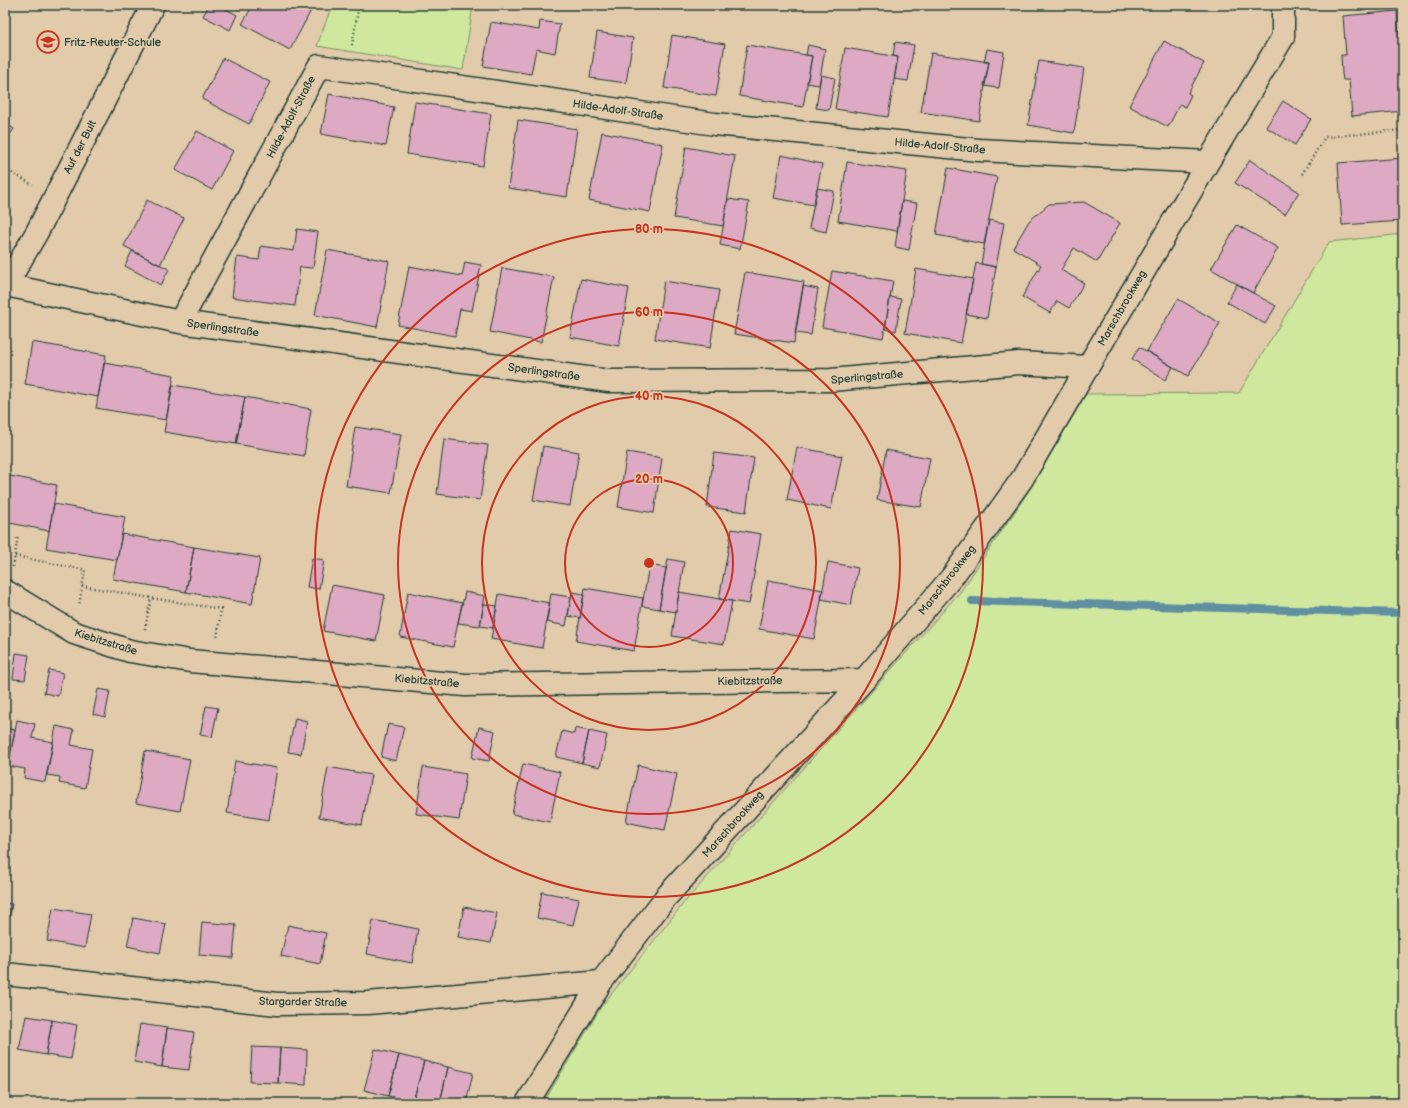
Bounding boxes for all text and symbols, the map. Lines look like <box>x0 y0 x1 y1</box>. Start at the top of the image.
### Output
school or university icon: Fritz-Reuter-Schule <box>35 29 61 55</box>
place label: Fritz-Reuter-Schule <box>64 36 162 49</box>
street label: Hilde-Adolf-Straße <box>264 73 318 160</box>
street label: Hilde-Adolf-Straße <box>572 97 665 123</box>
street label: Auf der Bult <box>61 117 99 176</box>
street label: Hilde-Adolf-Straße <box>894 136 987 156</box>
text: 80 m <box>635 222 663 237</box>
street label: Marschbrookweg <box>1095 268 1149 348</box>
text: 60 m <box>635 305 663 320</box>
street label: Sperlingstraße <box>186 317 260 340</box>
street label: Sperlingstraße <box>507 361 581 384</box>
street label: Sperlingstraße <box>830 367 904 387</box>
text: 40 m <box>635 389 663 404</box>
text: 20 m <box>635 472 663 487</box>
street label: Marschbrookweg <box>916 542 978 618</box>
centre of rings <box>642 556 656 570</box>
street label: Kiebitzstraße <box>73 626 139 658</box>
street label: Kiebitzstraße <box>394 672 460 690</box>
street label: Kiebitzstraße <box>717 674 783 688</box>
street label: Marschbrookweg <box>700 788 766 860</box>
street label: Stargarder Straße <box>259 995 348 1009</box>

